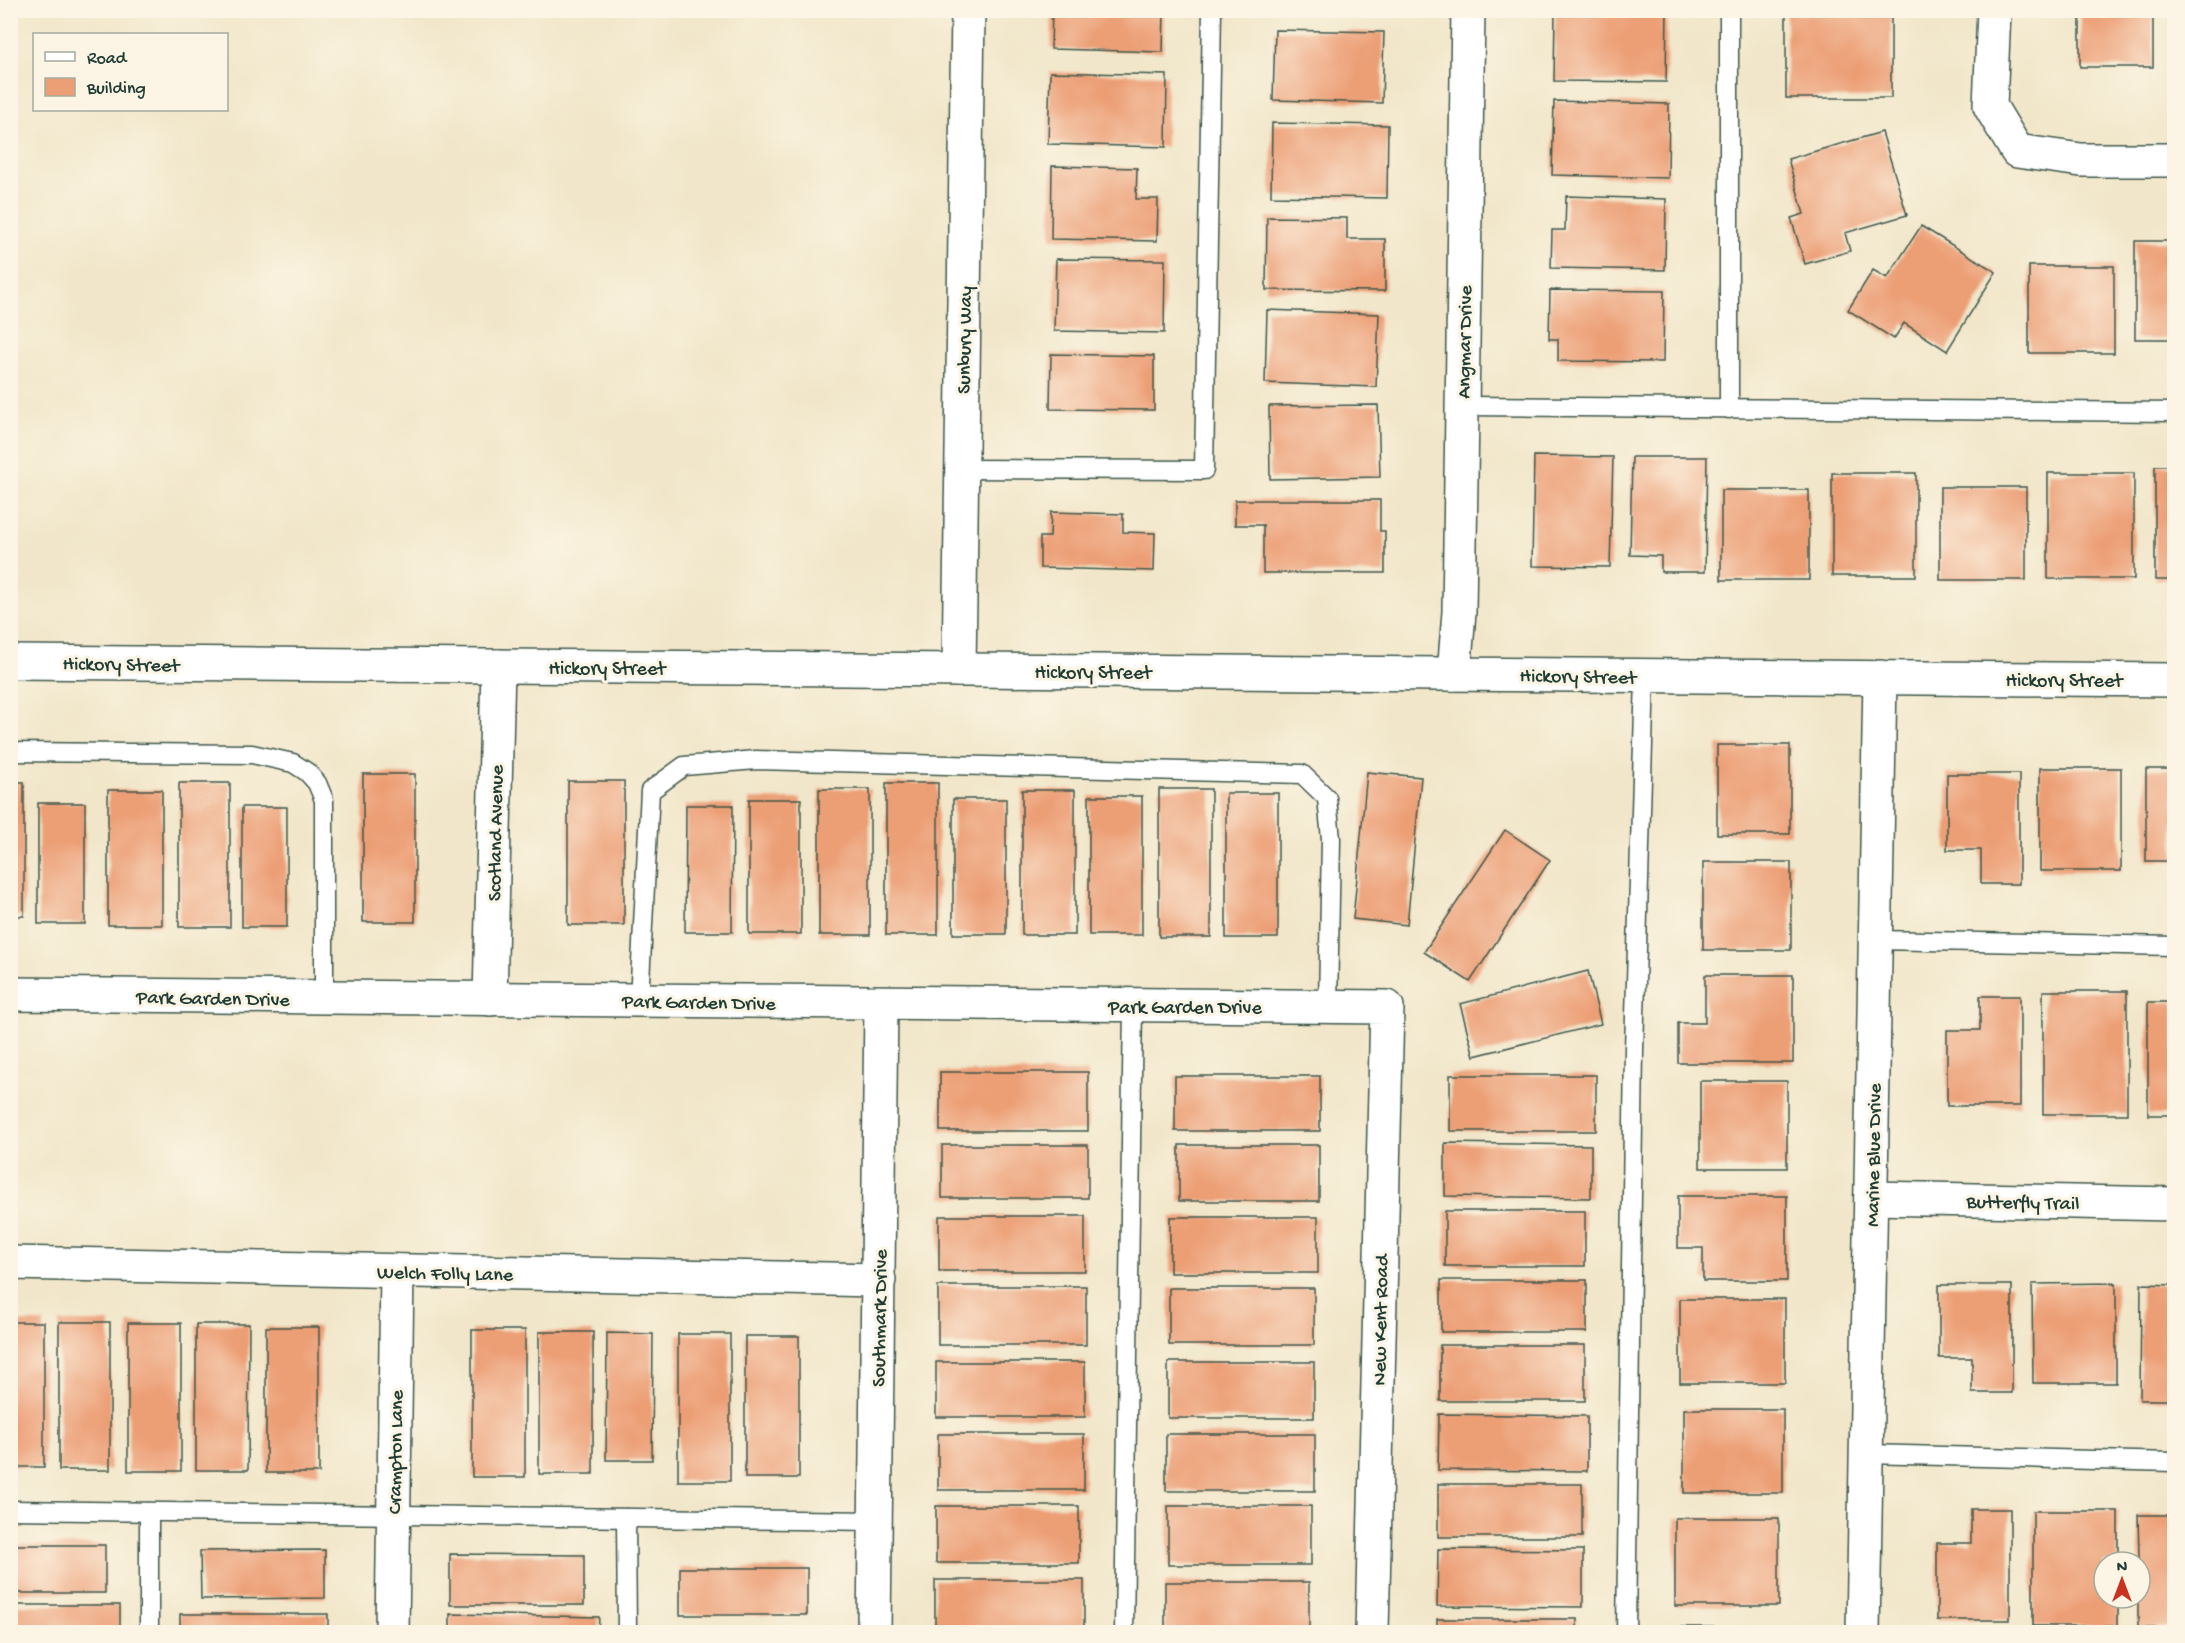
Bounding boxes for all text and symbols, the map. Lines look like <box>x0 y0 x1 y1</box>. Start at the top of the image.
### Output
legend <box>33 33 228 111</box>
text: Road <box>87 49 128 70</box>
text: Building <box>86 79 146 100</box>
street label: Angmar Drive <box>1454 284 1479 399</box>
street label: Sunbury Way <box>954 286 979 394</box>
street label: Hickory Street <box>62 654 181 679</box>
street label: Hickory Street <box>549 659 667 682</box>
street label: Hickory Street <box>1035 663 1153 686</box>
street label: Hickory Street <box>1519 666 1638 691</box>
street label: Hickory Street <box>2006 671 2124 694</box>
street label: Scotland Avenue <box>485 764 510 901</box>
street label: Park Garden Drive <box>135 988 291 1013</box>
street label: Park Garden Drive <box>621 992 777 1017</box>
street label: Park Garden Drive <box>1107 998 1262 1021</box>
street label: Marine Blue Drive <box>1863 1082 1888 1227</box>
street label: Butterfly Trail <box>1965 1192 2080 1217</box>
street label: Southmark Drive <box>869 1248 894 1387</box>
street label: New Kent Road <box>1370 1252 1395 1386</box>
street label: Welch Folly Lane <box>377 1263 514 1288</box>
street label: Crampton Lane <box>385 1389 410 1514</box>
north arrow <box>2092 1550 2152 1610</box>
text: N <box>2117 1559 2128 1578</box>

